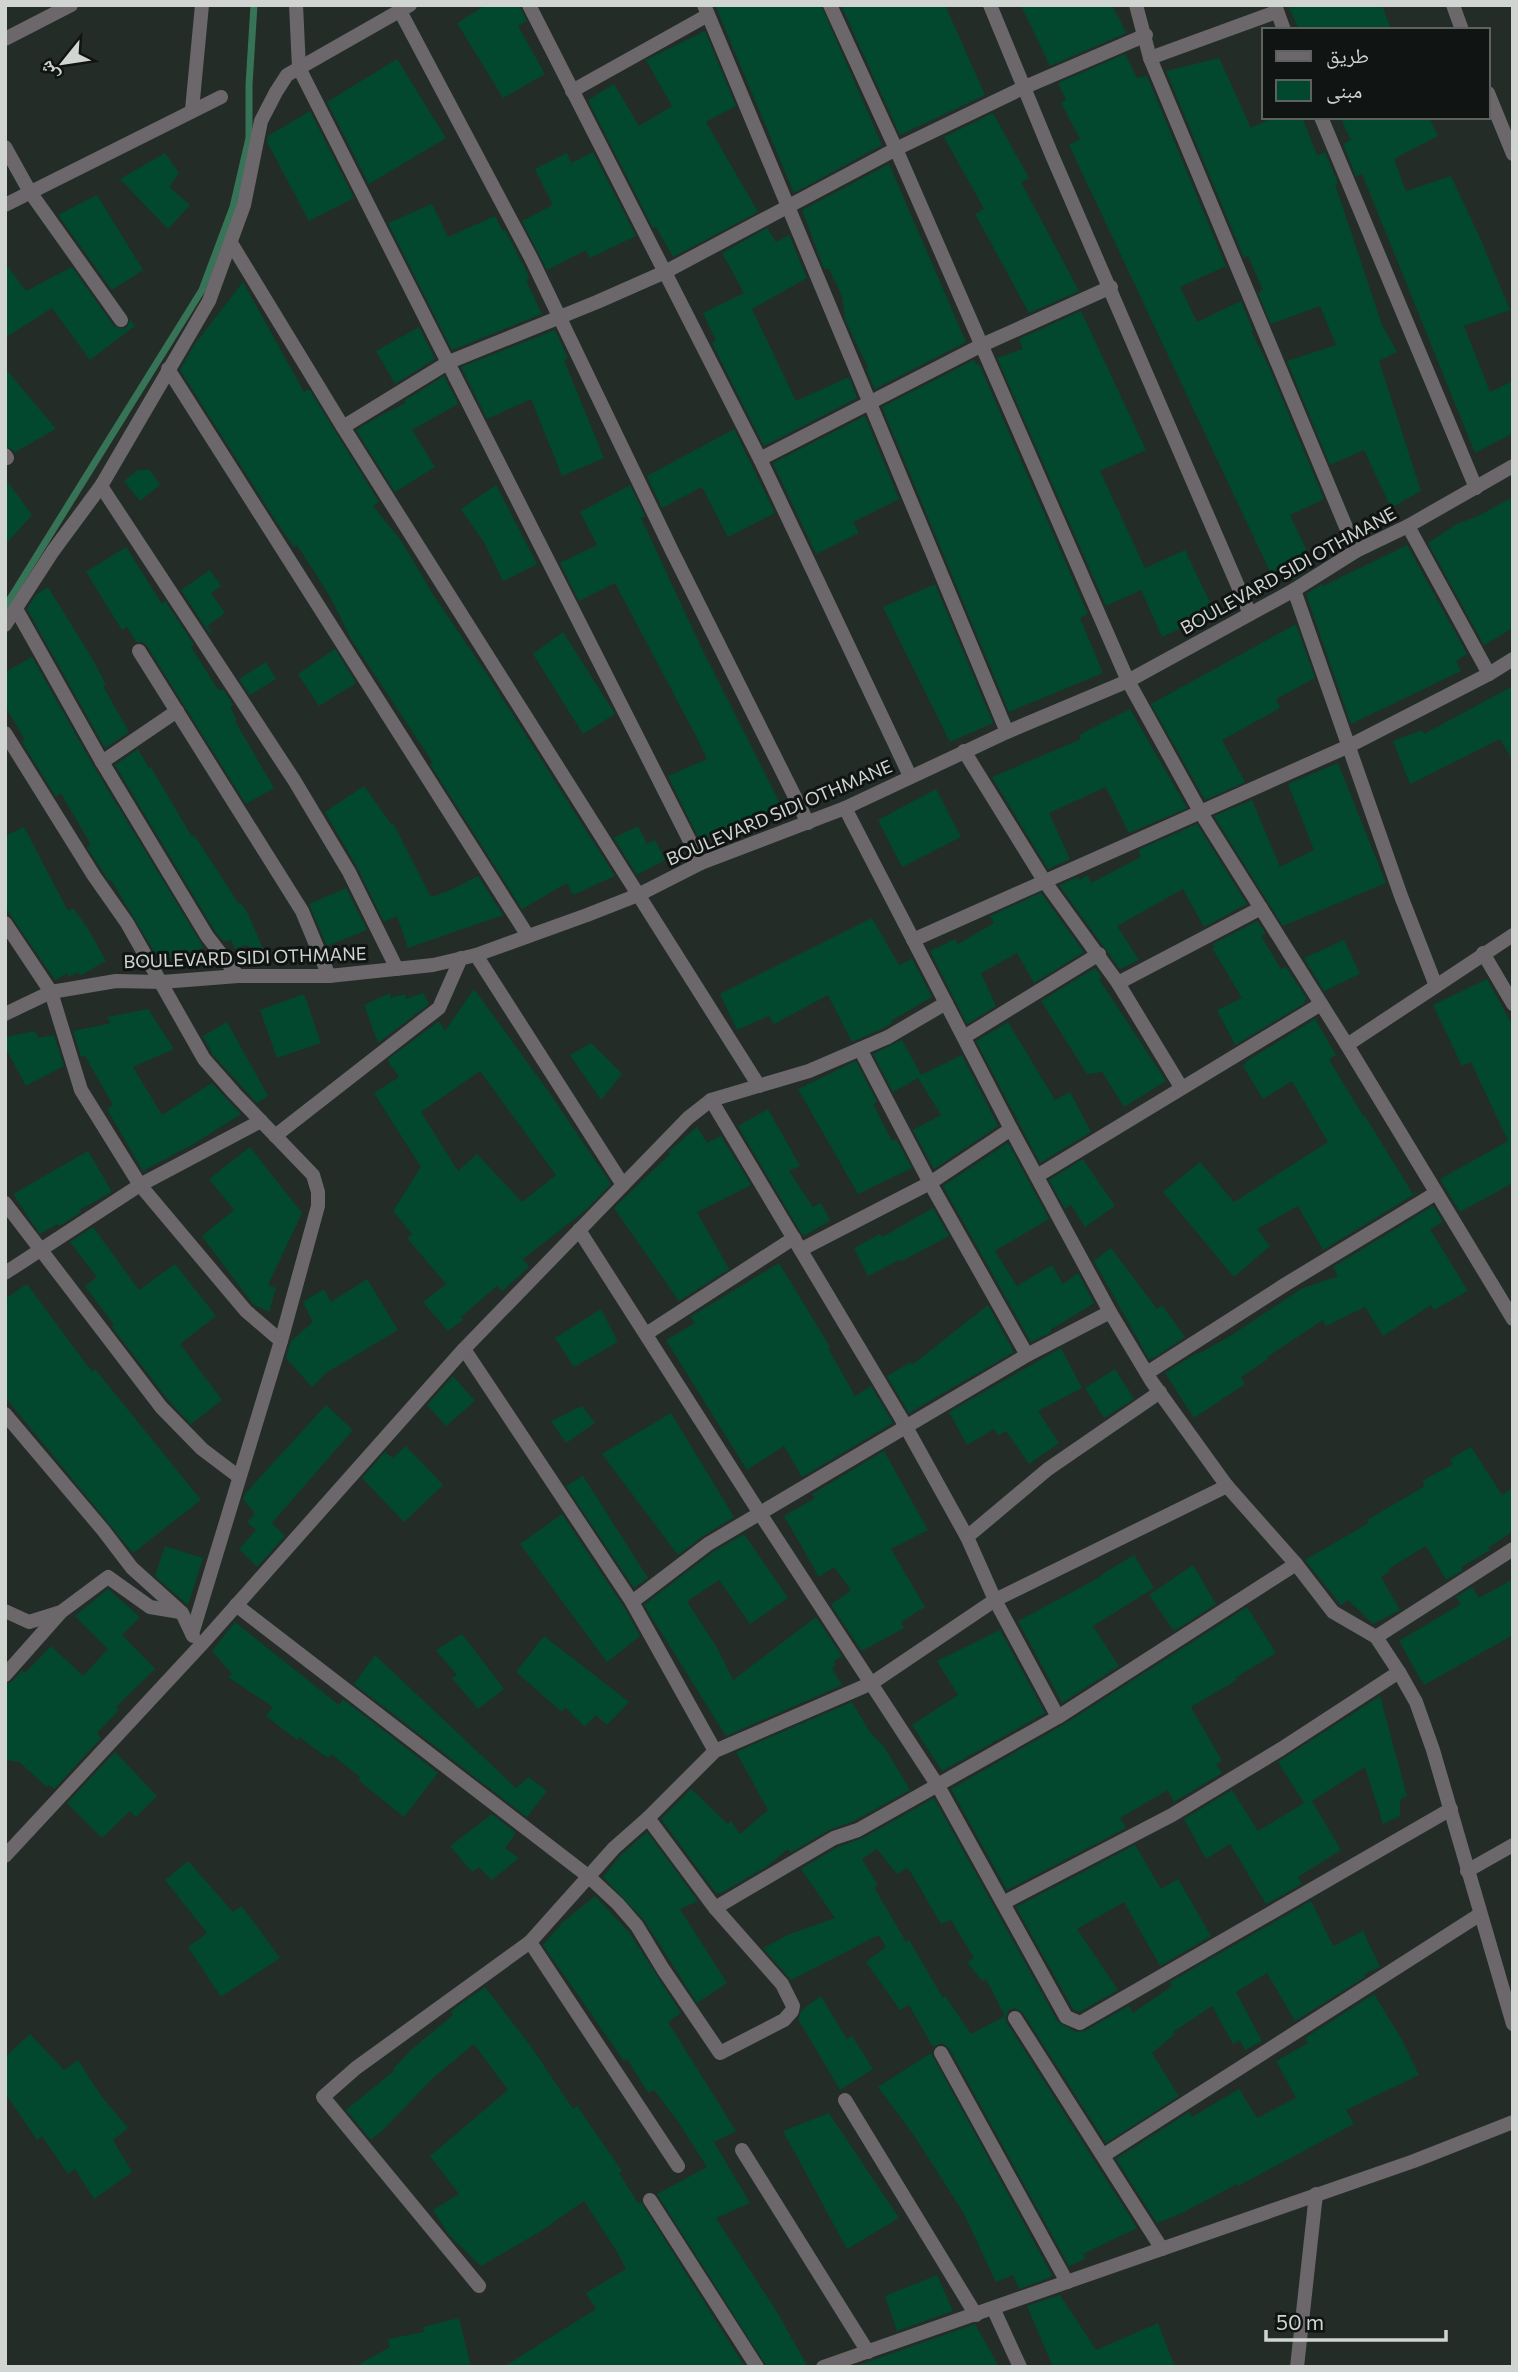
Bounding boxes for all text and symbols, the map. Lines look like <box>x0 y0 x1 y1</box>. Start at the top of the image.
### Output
north arrow <box>28 28 98 98</box>
legend <box>1262 28 1490 119</box>
text: طريق <box>1326 42 1369 69</box>
text: ش <box>33 57 64 86</box>
text: مبنى <box>1326 77 1362 104</box>
street label: BOULEVARD SIDI OTHMANE <box>1176 501 1400 639</box>
street label: BOULEVARD SIDI OTHMANE <box>663 754 895 870</box>
street label: BOULEVARD SIDI OTHMANE <box>123 942 367 972</box>
scale bar <box>1266 2298 1446 2342</box>
text: 50 m <box>1276 2309 1324 2334</box>

